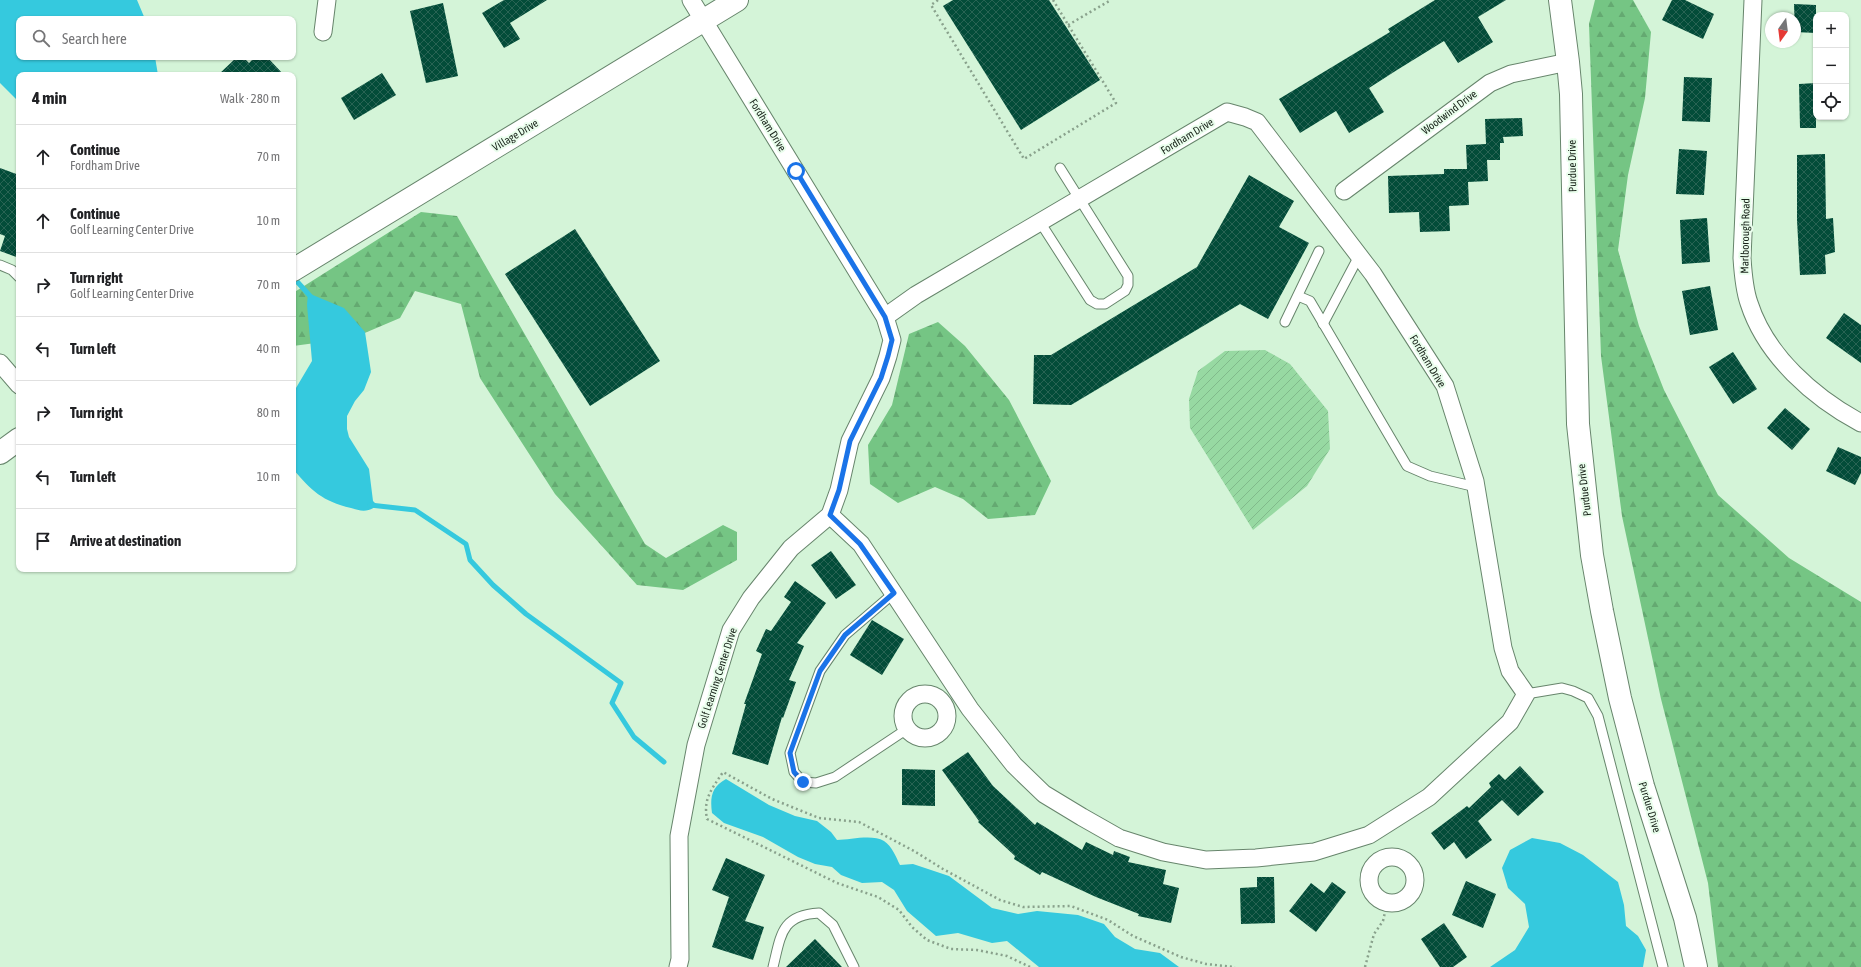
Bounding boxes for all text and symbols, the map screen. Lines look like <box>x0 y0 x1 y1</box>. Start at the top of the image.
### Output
north arrow <box>1765 12 1801 48</box>
map controls <box>1813 12 1849 120</box>
button: + <box>1813 12 1849 48</box>
search box <box>16 16 296 60</box>
icon: search <box>30 27 52 49</box>
text: Search here <box>62 30 127 47</box>
button: − <box>1813 48 1849 84</box>
button: locate <box>1813 84 1849 120</box>
street label: Woodwind Drive <box>1419 87 1479 137</box>
text: 4 min <box>32 88 67 108</box>
text: Walk · 280 m <box>220 91 280 106</box>
street label: Fordham Drive <box>747 97 789 153</box>
street label: Fordham Drive <box>1159 116 1215 156</box>
street label: Village Drive <box>490 117 540 153</box>
street label: Purdue Drive <box>1566 140 1578 192</box>
text: Continue <box>70 141 120 158</box>
icon: ahead <box>32 146 54 168</box>
text: 70 m <box>257 149 280 164</box>
text: Fordham Drive <box>70 158 140 173</box>
route start <box>787 162 805 180</box>
street label: Marlborough Road <box>1738 198 1752 274</box>
text: Continue <box>70 205 120 222</box>
icon: ahead <box>32 210 54 232</box>
text: 10 m <box>257 213 280 228</box>
text: Golf Learning Center Drive <box>70 222 194 237</box>
text: Turn right <box>70 269 123 286</box>
icon: right <box>32 274 54 296</box>
text: 70 m <box>257 277 280 292</box>
text: Golf Learning Center Drive <box>70 286 194 301</box>
street label: Fordham Drive <box>1408 333 1448 389</box>
icon: left <box>32 338 54 360</box>
text: Turn left <box>70 340 116 357</box>
text: 40 m <box>257 341 280 356</box>
icon: right <box>32 402 54 424</box>
text: Turn right <box>70 404 123 421</box>
text: 80 m <box>257 405 280 420</box>
street label: Purdue Drive <box>1575 463 1593 517</box>
icon: left <box>32 466 54 488</box>
text: Turn left <box>70 468 116 485</box>
text: 10 m <box>257 469 280 484</box>
icon: arrive <box>32 530 54 552</box>
text: Arrive at destination <box>70 532 181 549</box>
street label: Golf Learning Center Drive <box>695 626 739 730</box>
route end <box>794 773 812 791</box>
street label: Purdue Drive <box>1637 780 1663 834</box>

